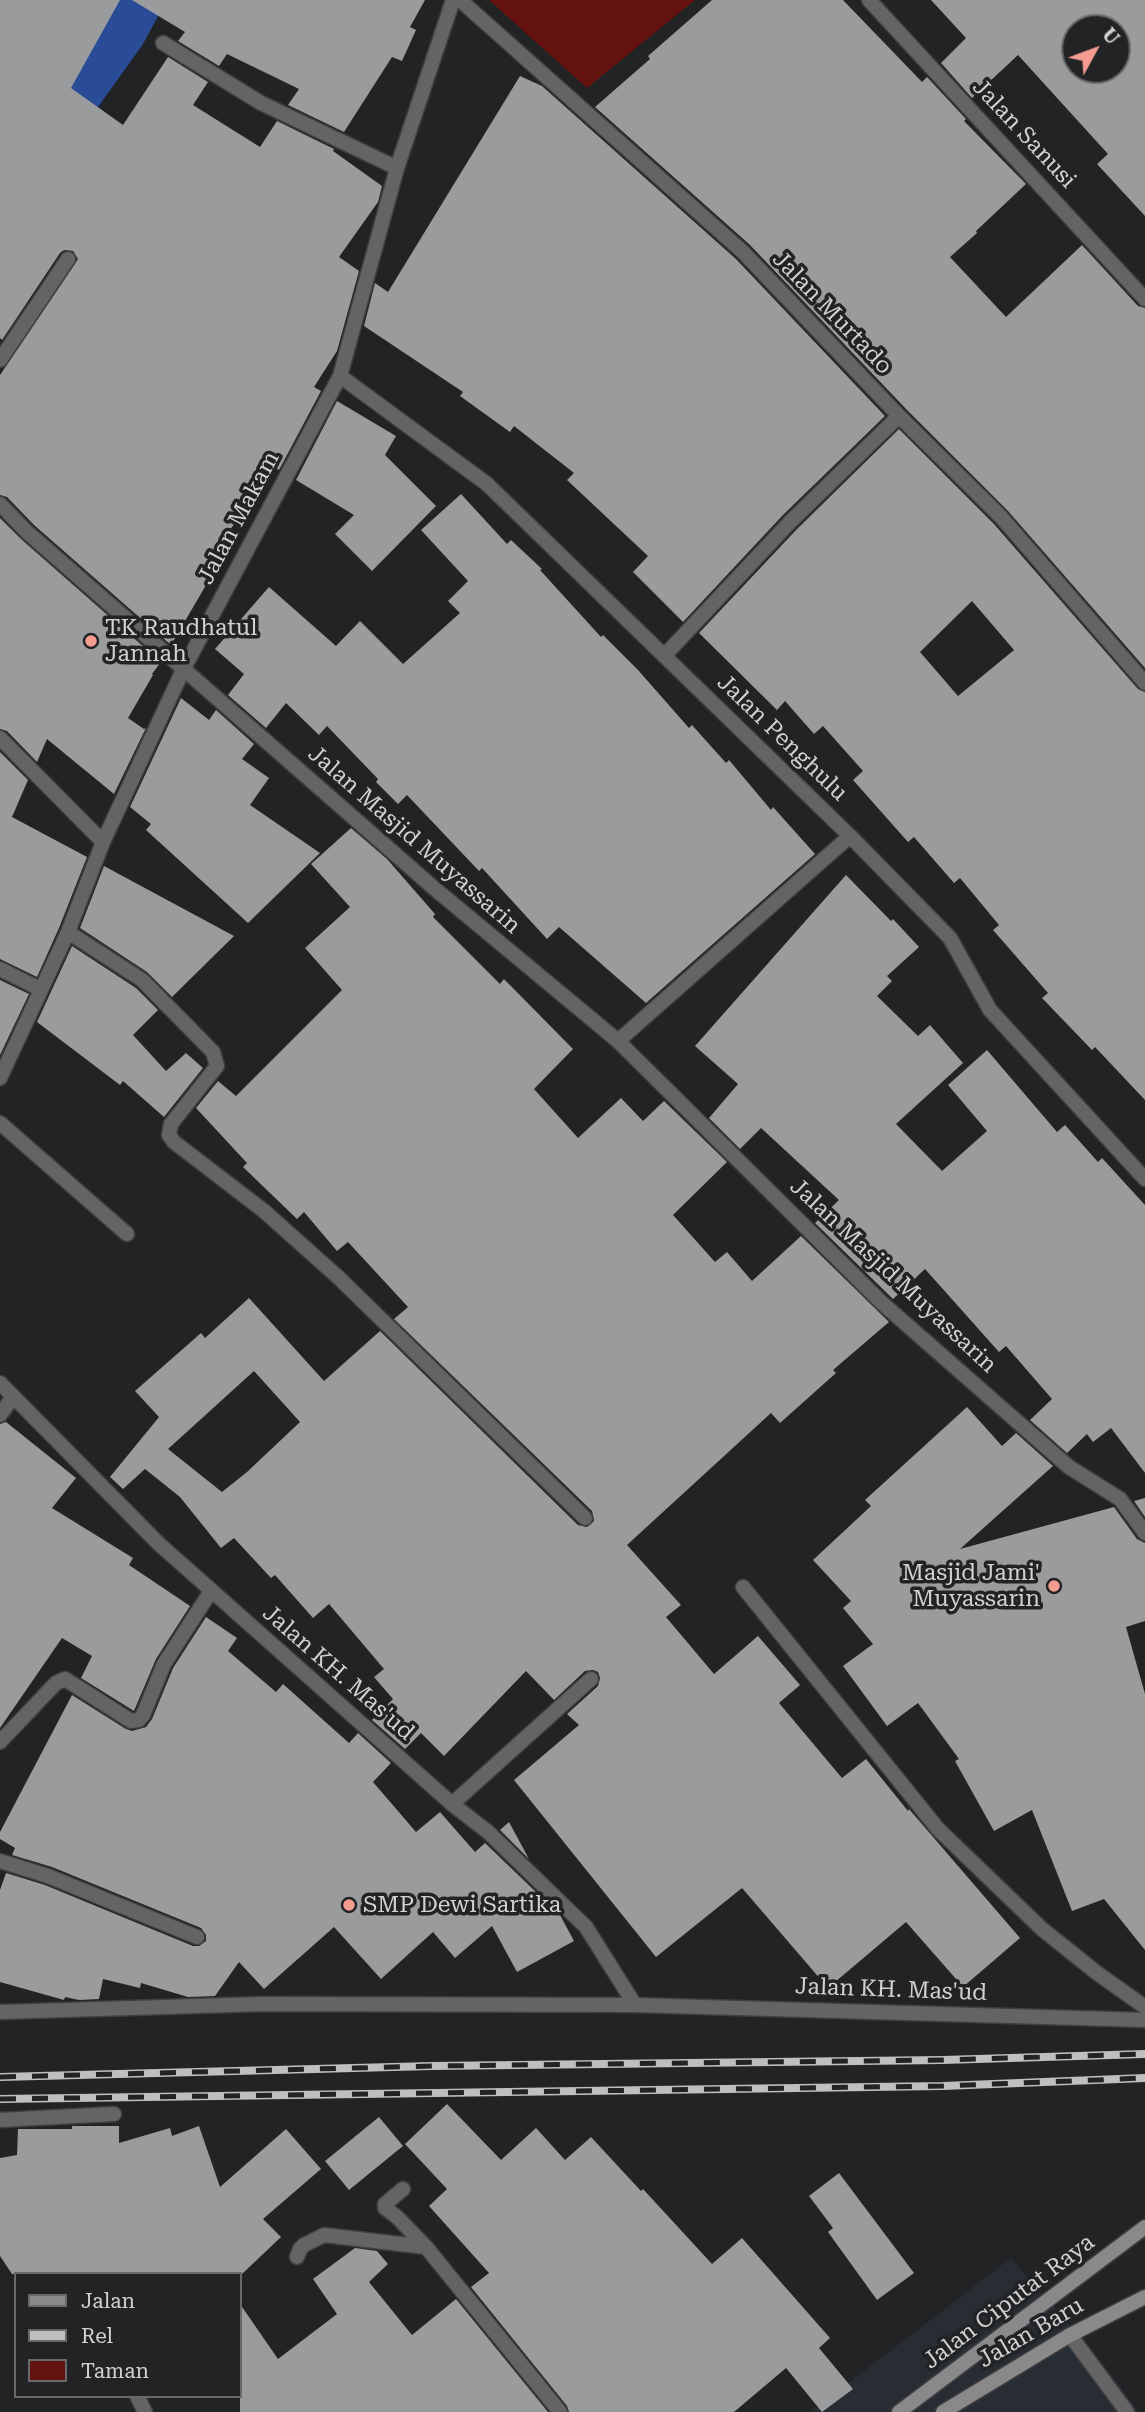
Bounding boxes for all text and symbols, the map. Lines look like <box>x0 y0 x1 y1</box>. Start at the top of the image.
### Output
north arrow <box>1061 14 1131 84</box>
text: U <box>1097 23 1124 49</box>
street label: Jalan Sanusi <box>966 74 1082 194</box>
street label: Jalan Murtado <box>766 246 898 380</box>
street label: Jalan Makam <box>192 447 286 589</box>
place label: TK Raudhatul Jannah <box>105 614 257 668</box>
marker: TK Raudhatul Jannah <box>83 633 99 649</box>
street label: Jalan Penghulu <box>711 669 853 807</box>
street label: Jalan Masjid Muyassarin <box>302 740 526 940</box>
street label: Jalan Masjid Muyassarin <box>784 1173 1002 1379</box>
place label: Masjid Jami' Muyassarin <box>902 1559 1040 1613</box>
marker: Masjid Jami' Muyassarin <box>1046 1578 1062 1594</box>
street label: Jalan KH. Mas'ud <box>256 1600 420 1746</box>
place label: SMP Dewi Sartika <box>363 1891 561 1919</box>
marker: SMP Dewi Sartika <box>341 1897 357 1913</box>
street label: Jalan KH. Mas'ud <box>795 1973 987 2007</box>
street label: Jalan Ciputat Raya <box>918 2229 1100 2375</box>
legend <box>14 2272 242 2398</box>
text: Jalan <box>81 2289 135 2313</box>
street label: Jalan Baru <box>974 2292 1088 2374</box>
text: Rel <box>81 2324 113 2348</box>
text: Taman <box>81 2359 149 2383</box>

